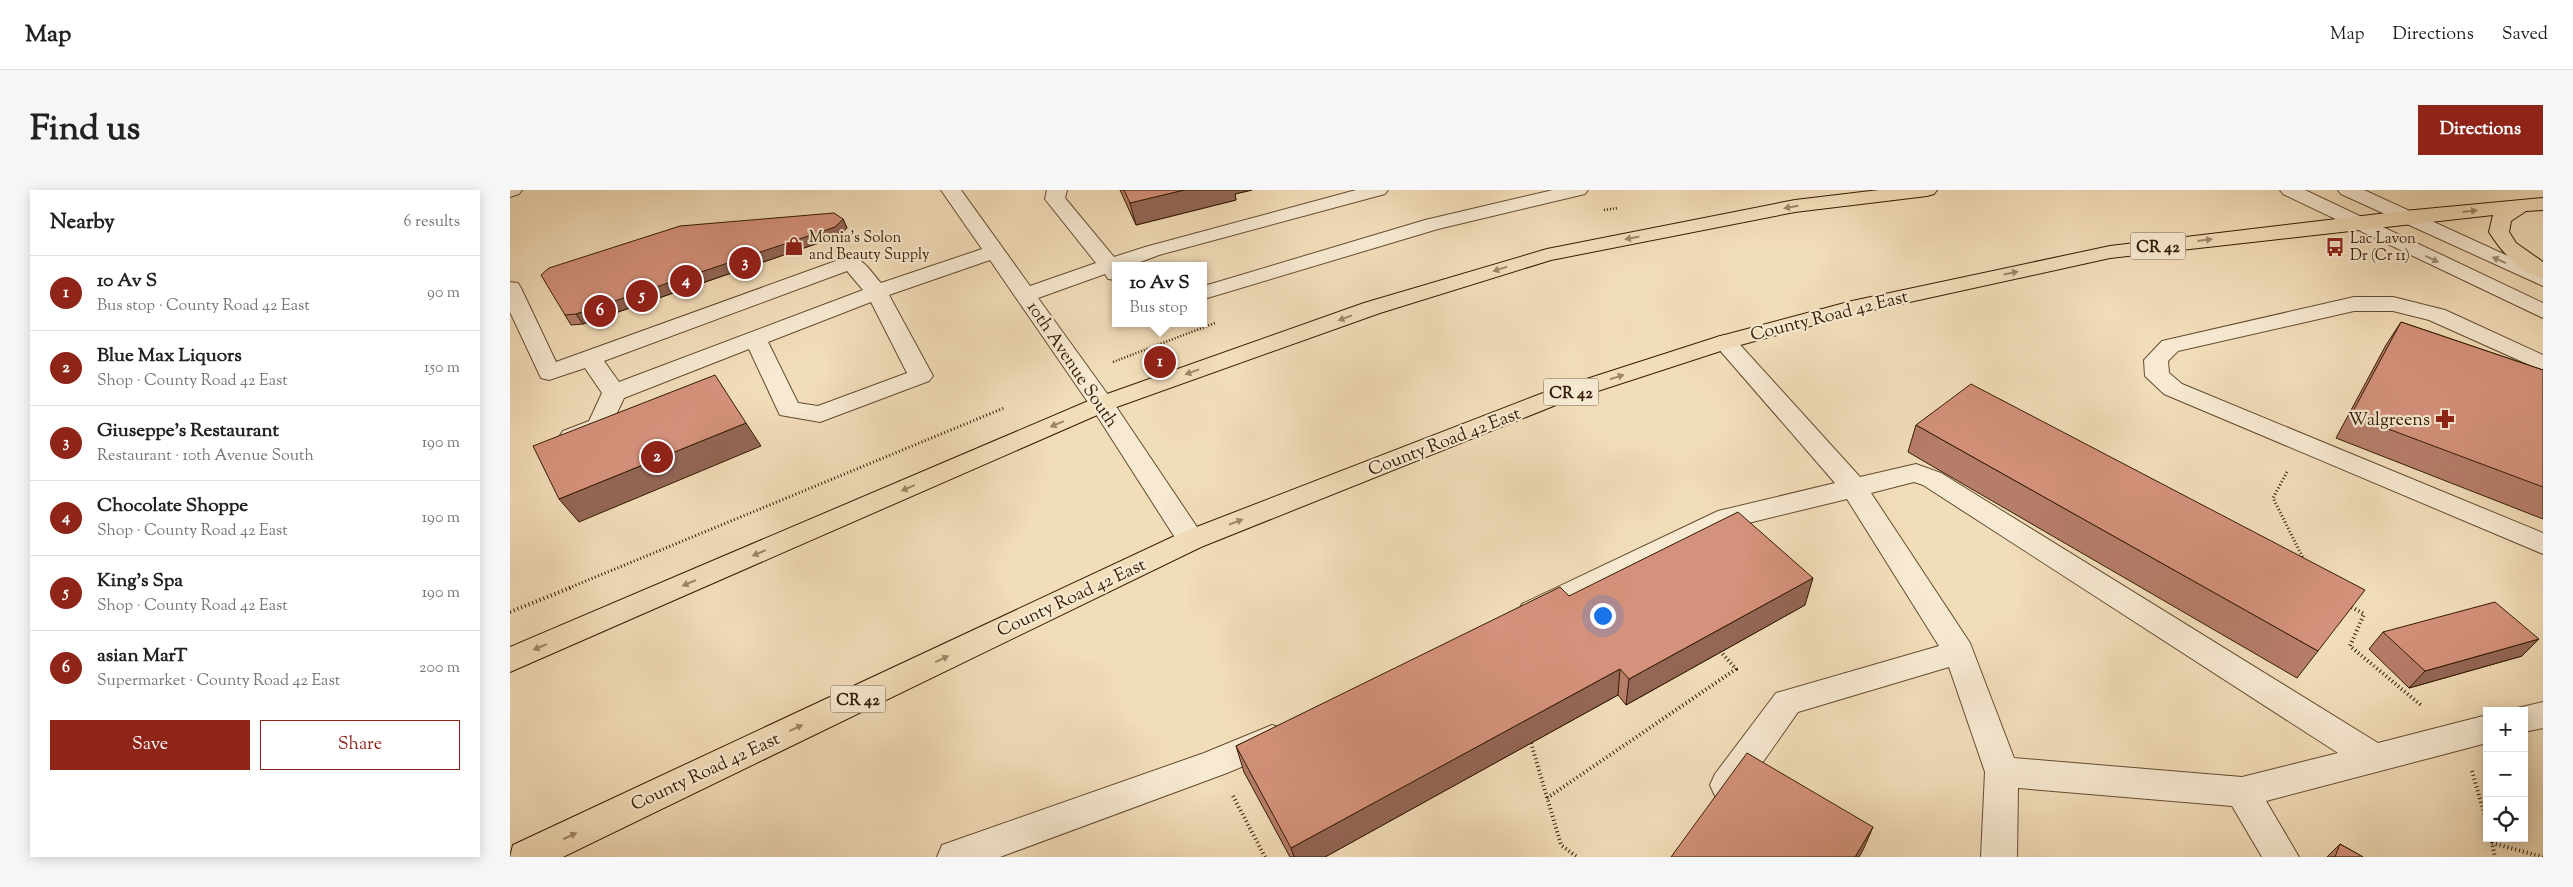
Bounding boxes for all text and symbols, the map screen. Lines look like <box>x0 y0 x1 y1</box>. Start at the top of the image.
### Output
text: Map <box>25 18 71 52</box>
text: Map <box>2330 22 2365 48</box>
text: Directions <box>2393 22 2474 48</box>
text: Saved <box>2502 22 2548 48</box>
text: Find us <box>30 105 140 156</box>
button: Directions <box>2418 105 2543 155</box>
one-way arrow <box>1783 204 1799 212</box>
one-way arrow <box>2462 207 2478 215</box>
text: Nearby <box>50 208 115 238</box>
text: 6 results <box>404 211 460 234</box>
place label: Monia's Solon and Beauty Supply <box>809 228 930 266</box>
place label: Lac Lavon Dr (Cr 11) <box>2350 229 2416 267</box>
road number: CR 42 <box>2130 232 2186 260</box>
shop icon: Monia's Solon and Beauty Supply <box>783 235 805 257</box>
one-way arrow <box>1624 235 1640 243</box>
one-way arrow <box>2198 236 2214 244</box>
bus stop icon: Lac Lavon Dr (Cr 11) <box>2324 236 2346 258</box>
pin: 3 <box>729 244 761 282</box>
one-way arrow <box>2424 254 2439 263</box>
one-way arrow <box>2492 255 2506 263</box>
pin: 4 <box>670 262 702 300</box>
popup <box>1112 262 1207 327</box>
one-way arrow <box>1493 266 1508 274</box>
text: 10 Av S <box>97 268 157 295</box>
one-way arrow <box>2003 269 2018 277</box>
text: 10 Av S <box>1129 270 1190 297</box>
pin: 5 <box>626 277 658 315</box>
text: 1 <box>63 282 69 305</box>
text: 90 m <box>427 282 460 305</box>
street label: County Road 42 East <box>1748 285 1911 349</box>
pin: 6 <box>584 292 616 330</box>
text: Bus stop · County Road 42 East <box>97 295 310 318</box>
street label: 10th Avenue South <box>1019 297 1124 434</box>
text: Bus stop <box>1129 297 1188 320</box>
one-way arrow <box>1338 315 1353 322</box>
text: Blue Max Liquors <box>97 343 242 370</box>
pin: 1 <box>1144 343 1176 381</box>
text: 2 <box>62 357 70 380</box>
text: 150 m <box>424 357 460 380</box>
one-way arrow <box>1185 369 1200 376</box>
text: Shop · County Road 42 East <box>97 370 288 393</box>
one-way arrow <box>1609 373 1624 381</box>
road number: CR 42 <box>1544 378 1598 406</box>
street label: County Road 42 East <box>1365 402 1525 484</box>
place label: Walgreens <box>2348 408 2430 434</box>
pharmacy icon: Walgreens <box>2434 408 2456 430</box>
text: Giuseppe's Restaurant <box>97 418 279 445</box>
one-way arrow <box>1050 420 1064 428</box>
text: 3 <box>63 432 69 455</box>
text: 190 m <box>422 432 460 455</box>
pin: 2 <box>641 438 673 476</box>
text: Restaurant · 10th Avenue South <box>97 445 314 468</box>
one-way arrow <box>901 485 915 493</box>
text: Chocolate Shoppe <box>97 493 248 520</box>
text: 4 <box>62 507 70 530</box>
text: 190 m <box>422 507 460 530</box>
one-way arrow <box>1229 518 1243 526</box>
text: Shop · County Road 42 East <box>97 520 288 543</box>
one-way arrow <box>752 549 766 557</box>
street label: County Road 42 East <box>993 553 1151 645</box>
text: King's Spa <box>97 568 183 595</box>
one-way arrow <box>682 579 696 587</box>
text: 5 <box>63 582 69 605</box>
text: 190 m <box>422 582 460 605</box>
text: Shop · County Road 42 East <box>97 595 288 618</box>
your location <box>1590 603 1616 629</box>
text: asian MarT <box>97 643 187 670</box>
one-way arrow <box>532 643 547 651</box>
one-way arrow <box>935 654 949 662</box>
text: 6 <box>62 657 70 680</box>
text: 200 m <box>419 657 460 680</box>
text: Supermarket · County Road 42 East <box>97 670 340 693</box>
road number: CR 42 <box>830 686 886 712</box>
map controls <box>2483 707 2528 842</box>
button: + <box>2483 707 2528 752</box>
button: Save <box>50 720 250 770</box>
button: Share <box>260 720 460 770</box>
one-way arrow <box>789 724 803 732</box>
street label: County Road 42 East <box>627 727 785 819</box>
button: − <box>2483 752 2528 797</box>
button: locate <box>2483 797 2528 842</box>
one-way arrow <box>563 832 577 840</box>

